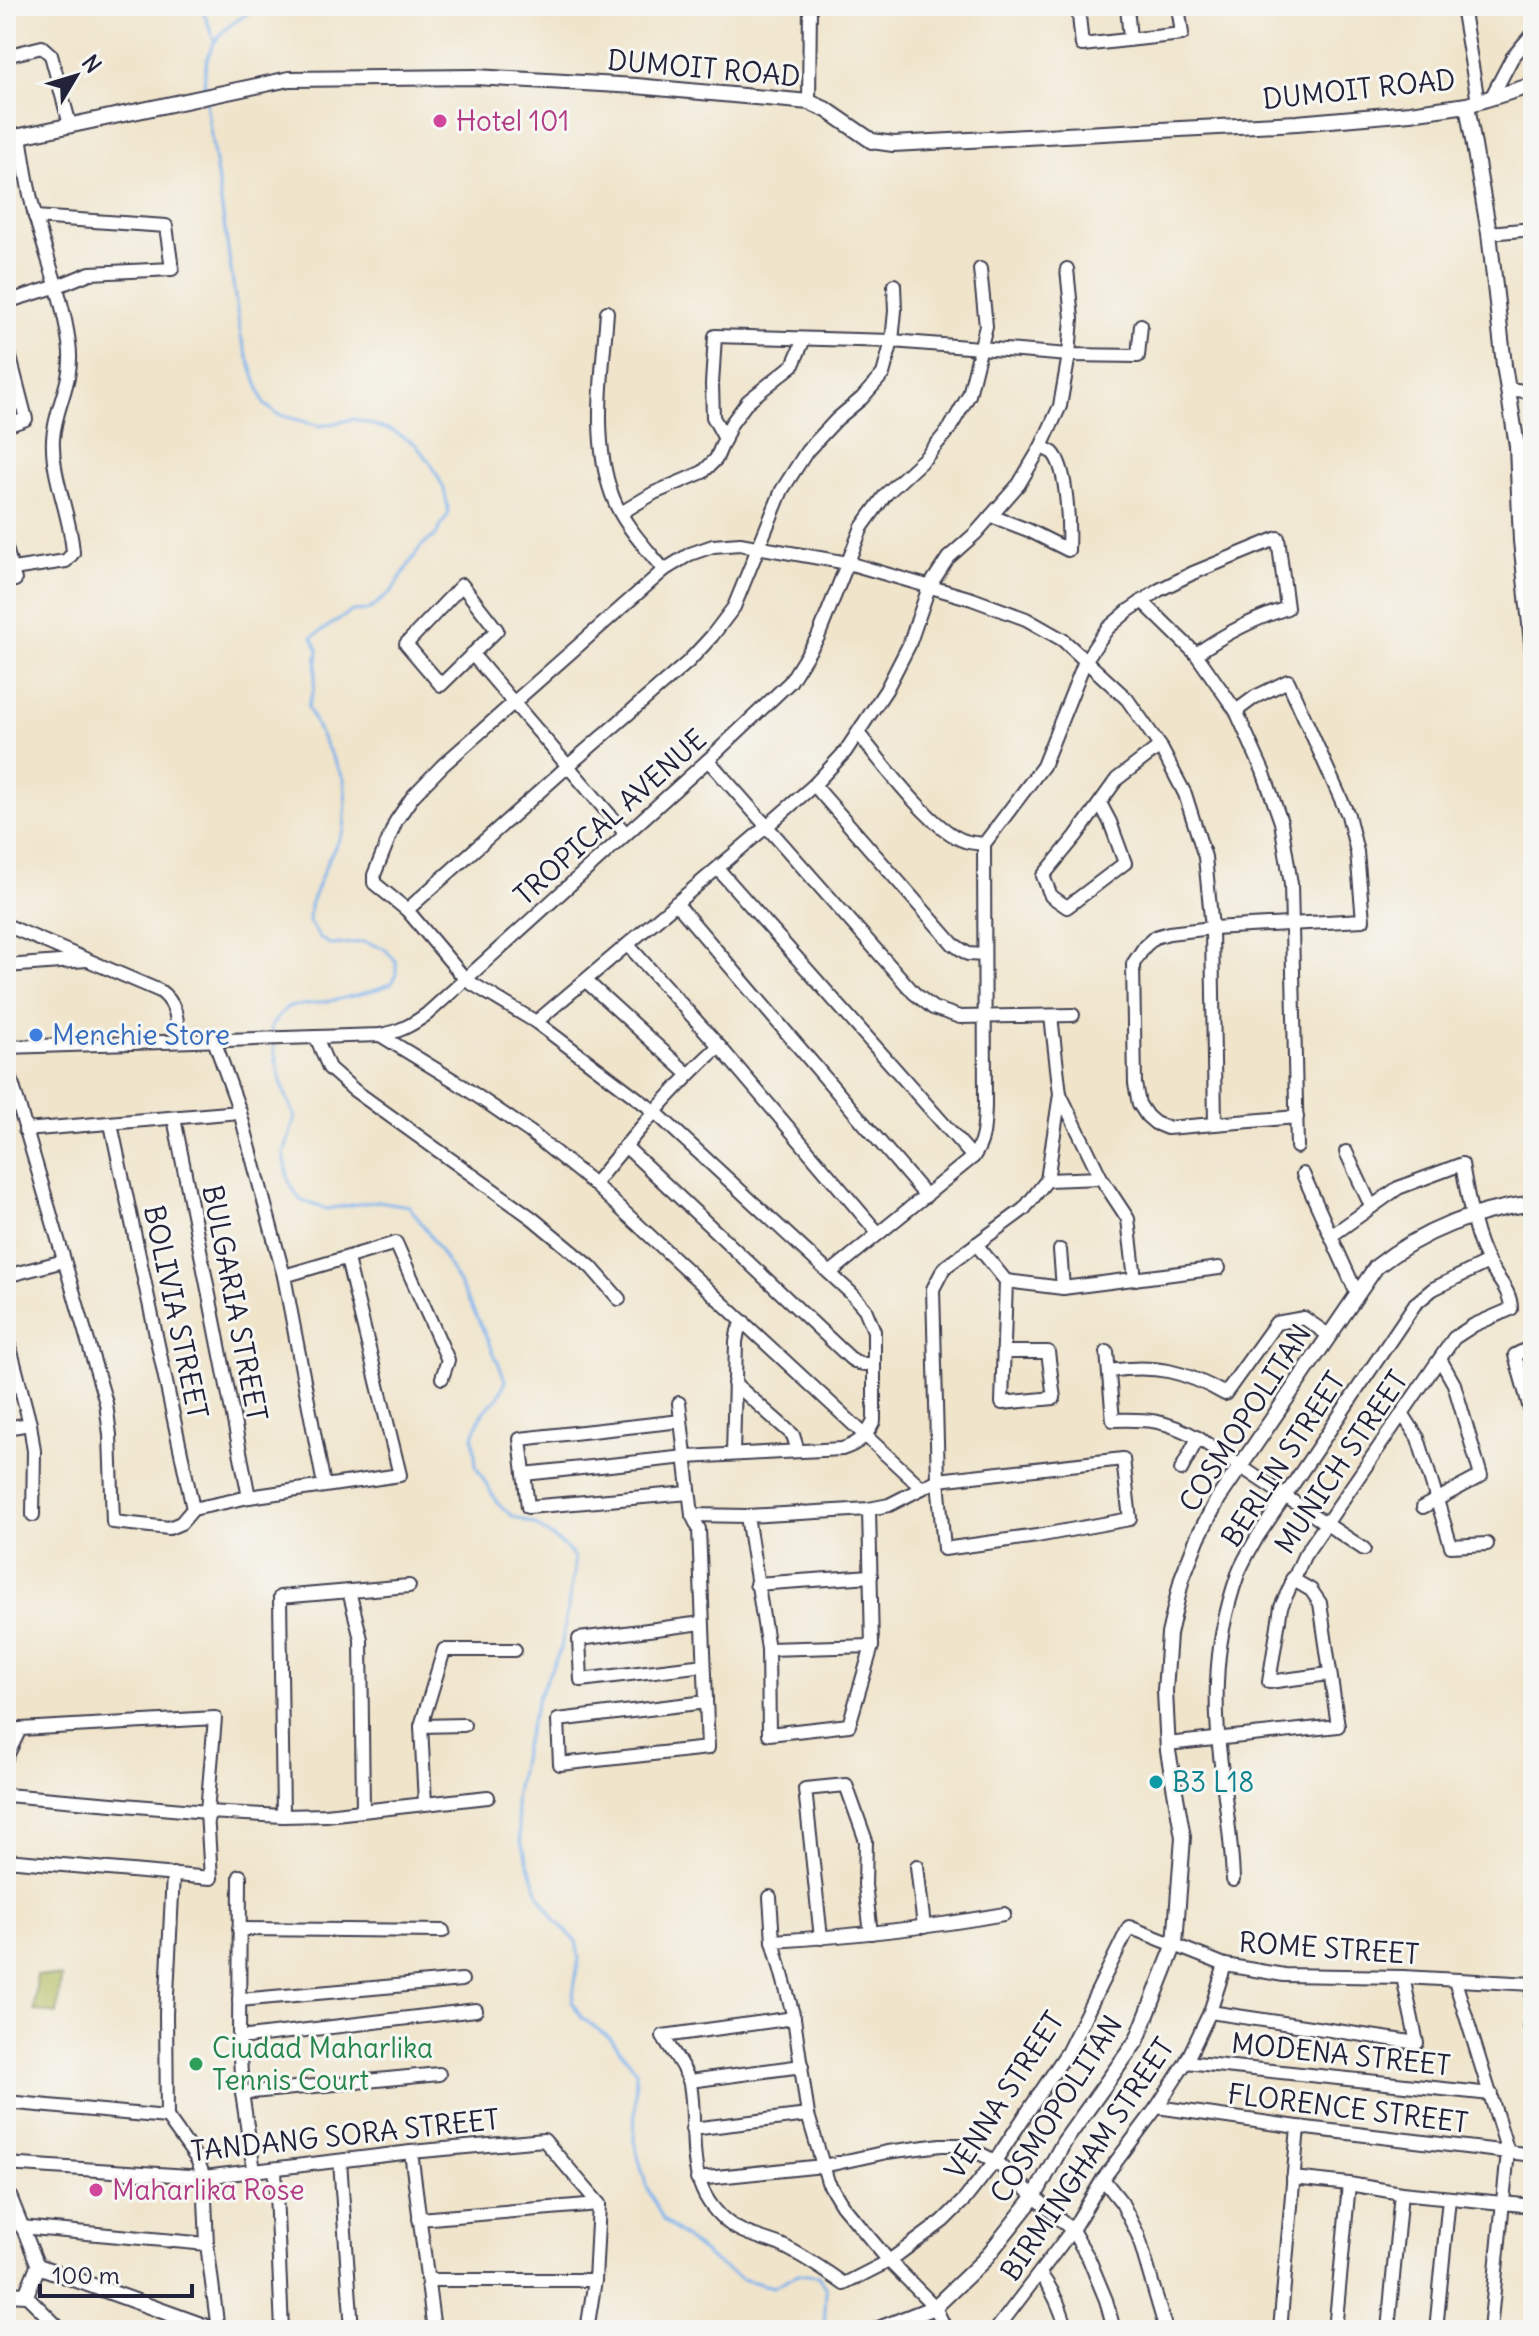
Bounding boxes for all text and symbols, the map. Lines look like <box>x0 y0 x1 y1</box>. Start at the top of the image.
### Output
north arrow <box>36 36 116 116</box>
street label: DUMOIT ROAD <box>606 42 802 94</box>
text: N <box>76 49 107 78</box>
street label: DUMOIT ROAD <box>1261 61 1457 117</box>
place label: Hotel 101 <box>456 103 569 139</box>
marker: Hotel 101 <box>431 112 449 130</box>
street label: TROPICAL AVENUE <box>506 721 714 913</box>
place label: Menchie Store <box>52 1017 230 1053</box>
marker: Menchie Store <box>27 1026 45 1044</box>
street label: BULGARIA STREET <box>194 1182 276 1424</box>
street label: BOLIVIA STREET <box>136 1202 216 1422</box>
street label: COSMOPOLITAN <box>1171 1318 1319 1518</box>
street label: MUNICH STREET <box>1266 1364 1416 1560</box>
street label: BERLIN STREET <box>1213 1365 1353 1553</box>
place label: B3 L18 <box>1172 1764 1254 1800</box>
marker: B3 L18 <box>1147 1773 1165 1791</box>
street label: ROME STREET <box>1238 1924 1420 1972</box>
street label: VENNA STREET <box>936 2004 1072 2186</box>
street label: COSMOPOLITAN <box>982 2009 1130 2209</box>
street label: MODENA STREET <box>1230 2025 1452 2083</box>
place label: Ciudad Maharlika Tennis Court <box>212 2030 433 2098</box>
street label: BIRMINGHAM STREET <box>992 2031 1182 2287</box>
marker: Ciudad Maharlika Tennis Court <box>187 2055 205 2073</box>
street label: FLORENCE STREET <box>1226 2075 1470 2141</box>
street label: TANDANG SORA STREET <box>189 2101 501 2169</box>
place label: Maharlika Rose <box>112 2172 305 2208</box>
marker: Maharlika Rose <box>87 2181 105 2199</box>
scale bar <box>40 2248 192 2298</box>
text: 100 m <box>52 2260 120 2290</box>

